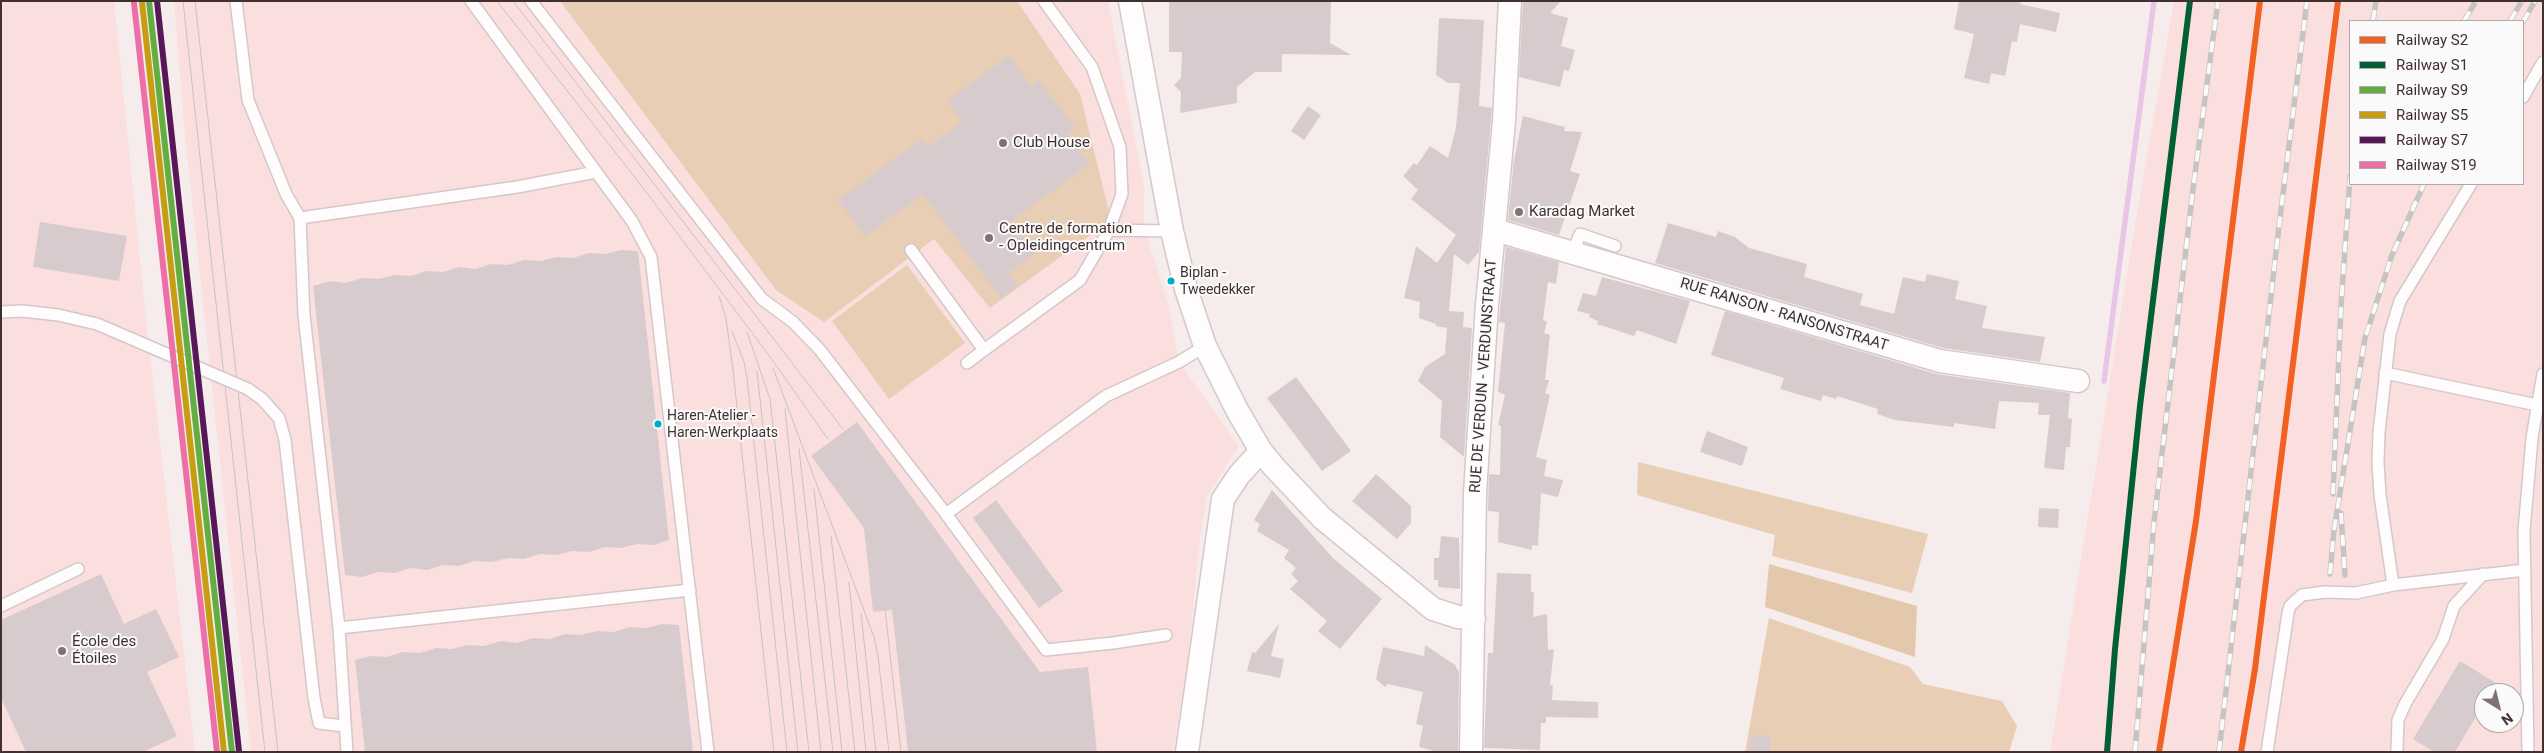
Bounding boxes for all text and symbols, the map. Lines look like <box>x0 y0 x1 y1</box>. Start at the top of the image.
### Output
legend <box>2349 20 2524 185</box>
text: Railway S2 <box>2396 31 2468 49</box>
text: Railway S1 <box>2396 56 2468 74</box>
text: Railway S9 <box>2396 81 2468 99</box>
text: Railway S5 <box>2396 106 2468 124</box>
text: Railway S7 <box>2396 131 2468 149</box>
place label: Club House <box>1013 134 1090 152</box>
marker: Club House <box>997 137 1009 149</box>
text: Railway S19 <box>2396 156 2477 174</box>
place label: Karadag Market <box>1529 203 1635 221</box>
marker: Karadag Market <box>1513 206 1525 218</box>
place label: Centre de formation - Opleidingcentrum <box>999 220 1132 255</box>
marker: Centre de formation - Opleidingcentrum <box>983 232 995 244</box>
street label: RUE DE VERDUN - VERDUNSTRAAT <box>1467 258 1501 494</box>
place label: Biplan - Tweedekker <box>1180 265 1255 298</box>
street label: RUE RANSON - RANSONSTRAAT <box>1678 275 1890 355</box>
marker: Biplan - Tweedekker <box>1166 276 1176 286</box>
place label: Haren-Atelier - Haren-Werkplaats <box>667 408 778 441</box>
marker: Haren-Atelier - Haren-Werkplaats <box>653 419 663 429</box>
place label: École des Étoiles <box>72 633 136 668</box>
marker: École des Étoiles <box>56 645 68 657</box>
north arrow <box>2474 683 2524 733</box>
text: N <box>2499 710 2516 729</box>

